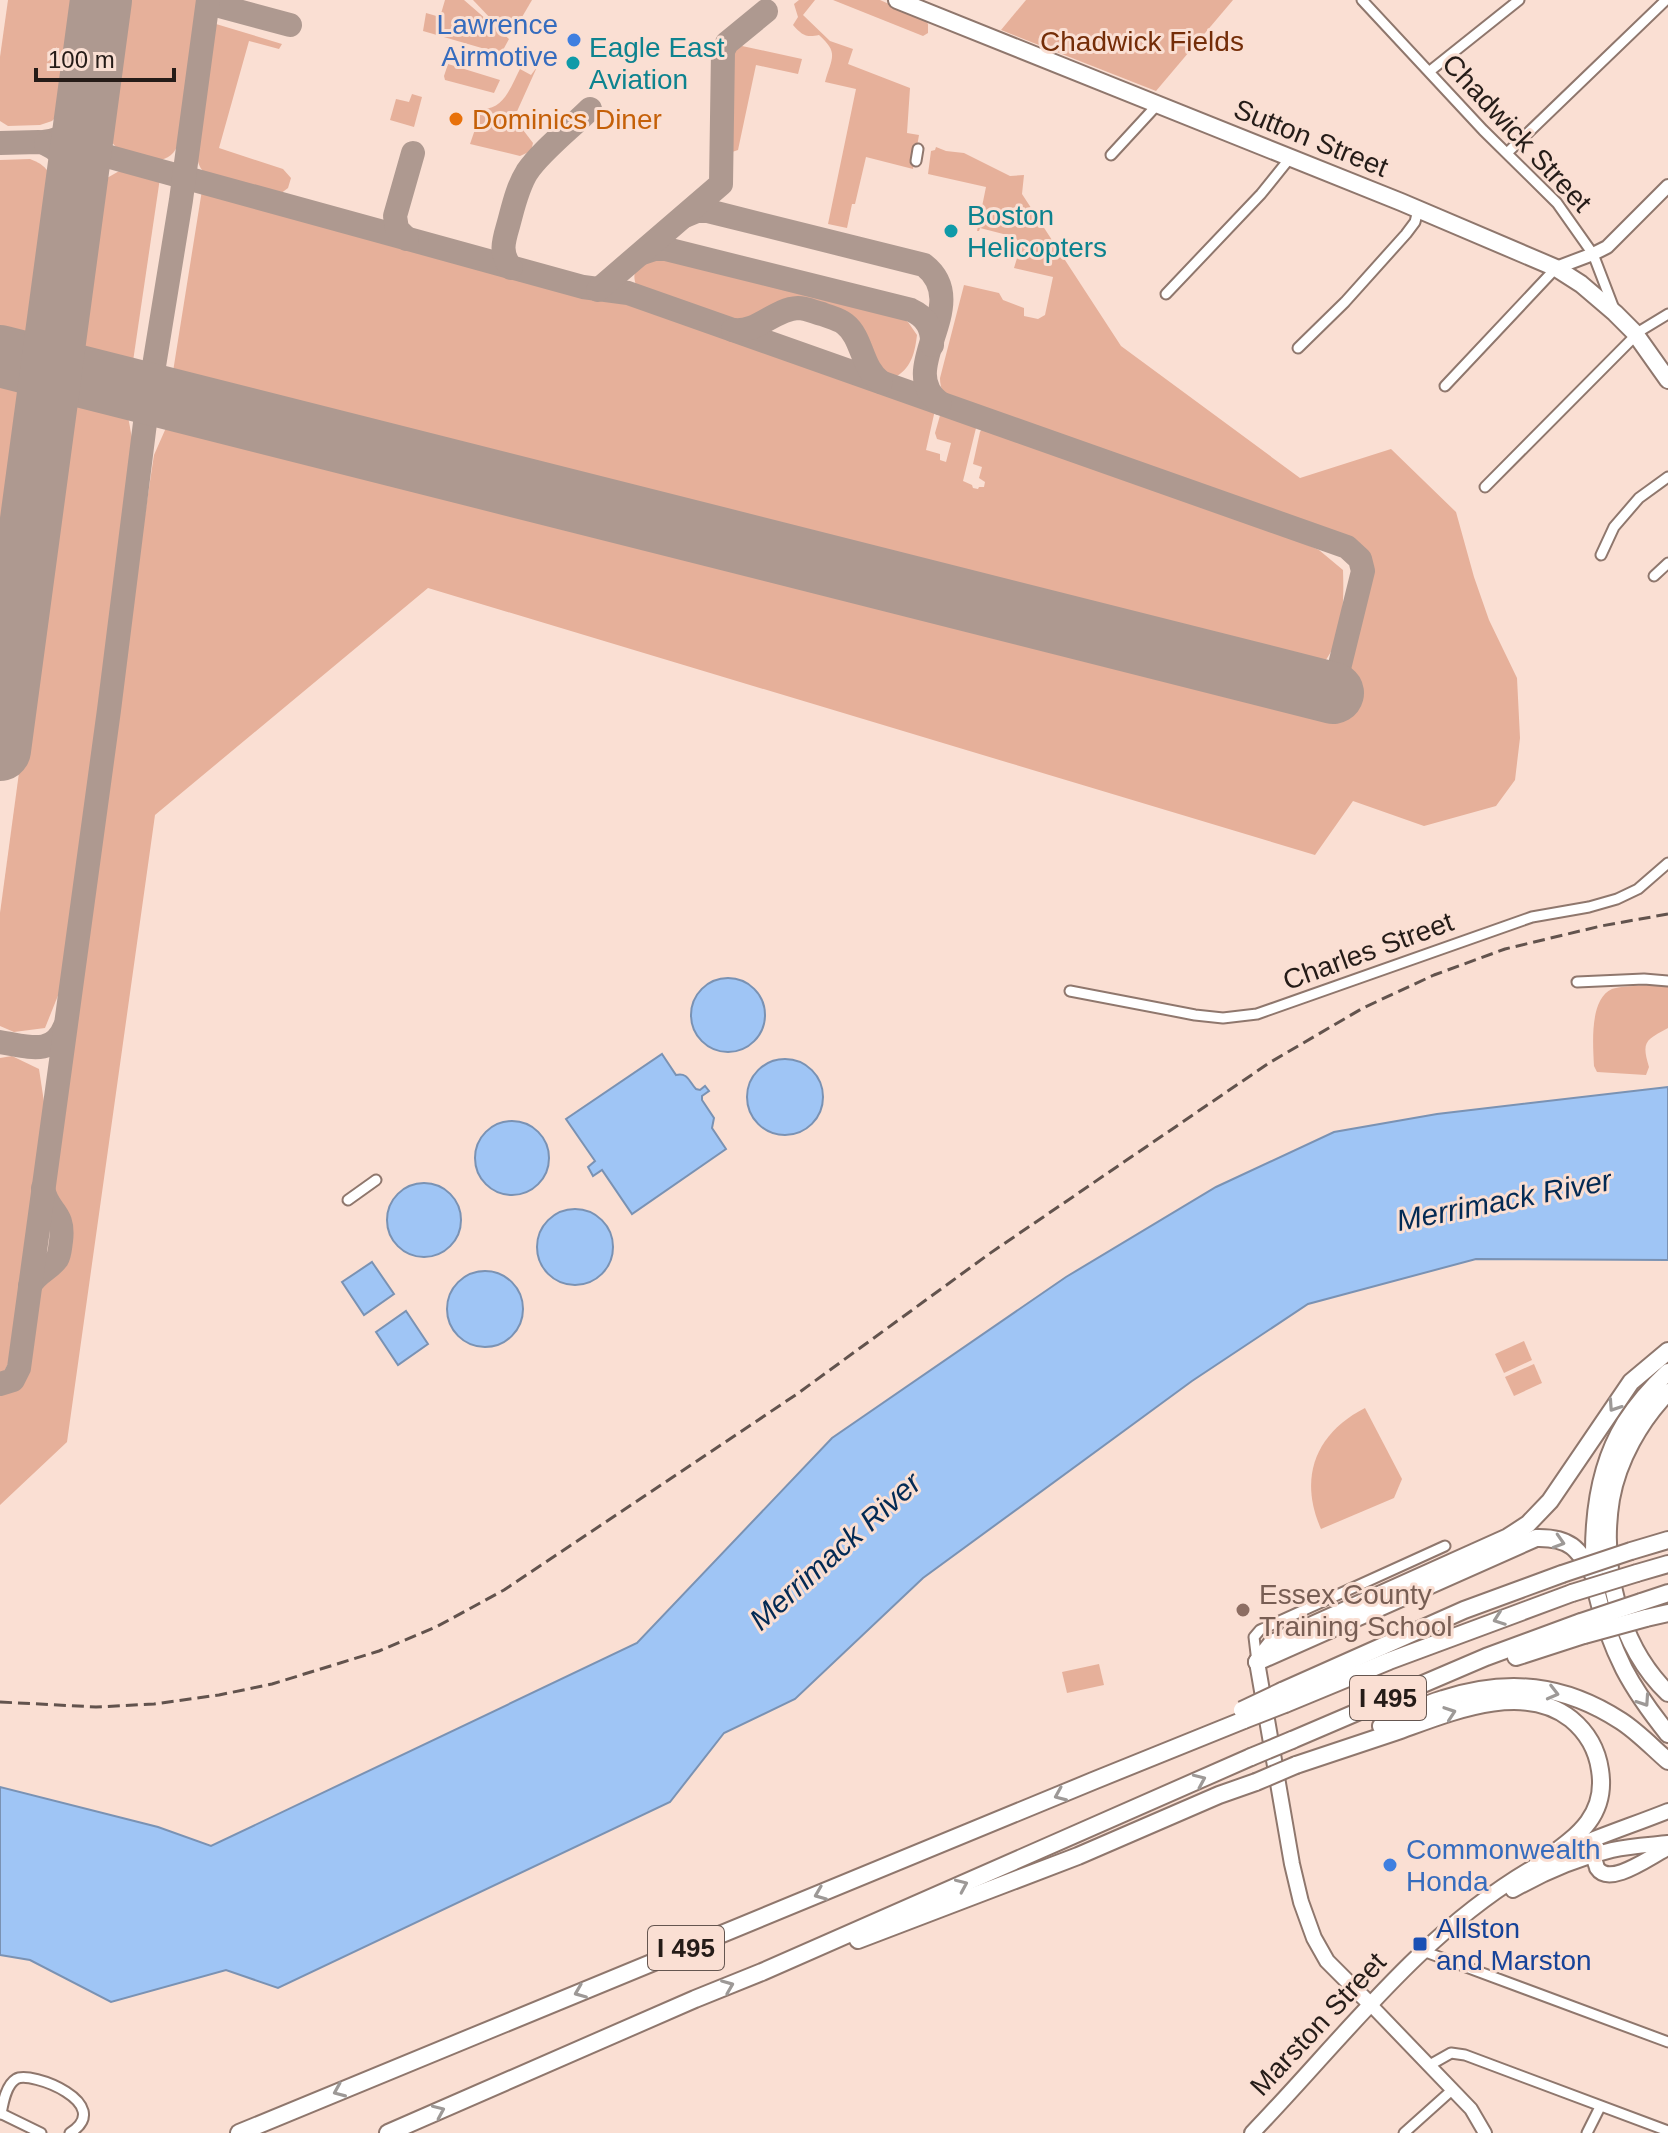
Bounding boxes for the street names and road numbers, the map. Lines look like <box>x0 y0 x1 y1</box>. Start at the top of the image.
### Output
street label: Chadwick Street <box>1436 48 1598 218</box>
street label: Sutton Street <box>1229 93 1393 183</box>
street label: Charles Street <box>1279 906 1458 996</box>
road number: I 495 <box>1350 1676 1426 1720</box>
road number: I 495 <box>648 1926 724 1970</box>
street label: Marston Street <box>1244 1946 1392 2102</box>

